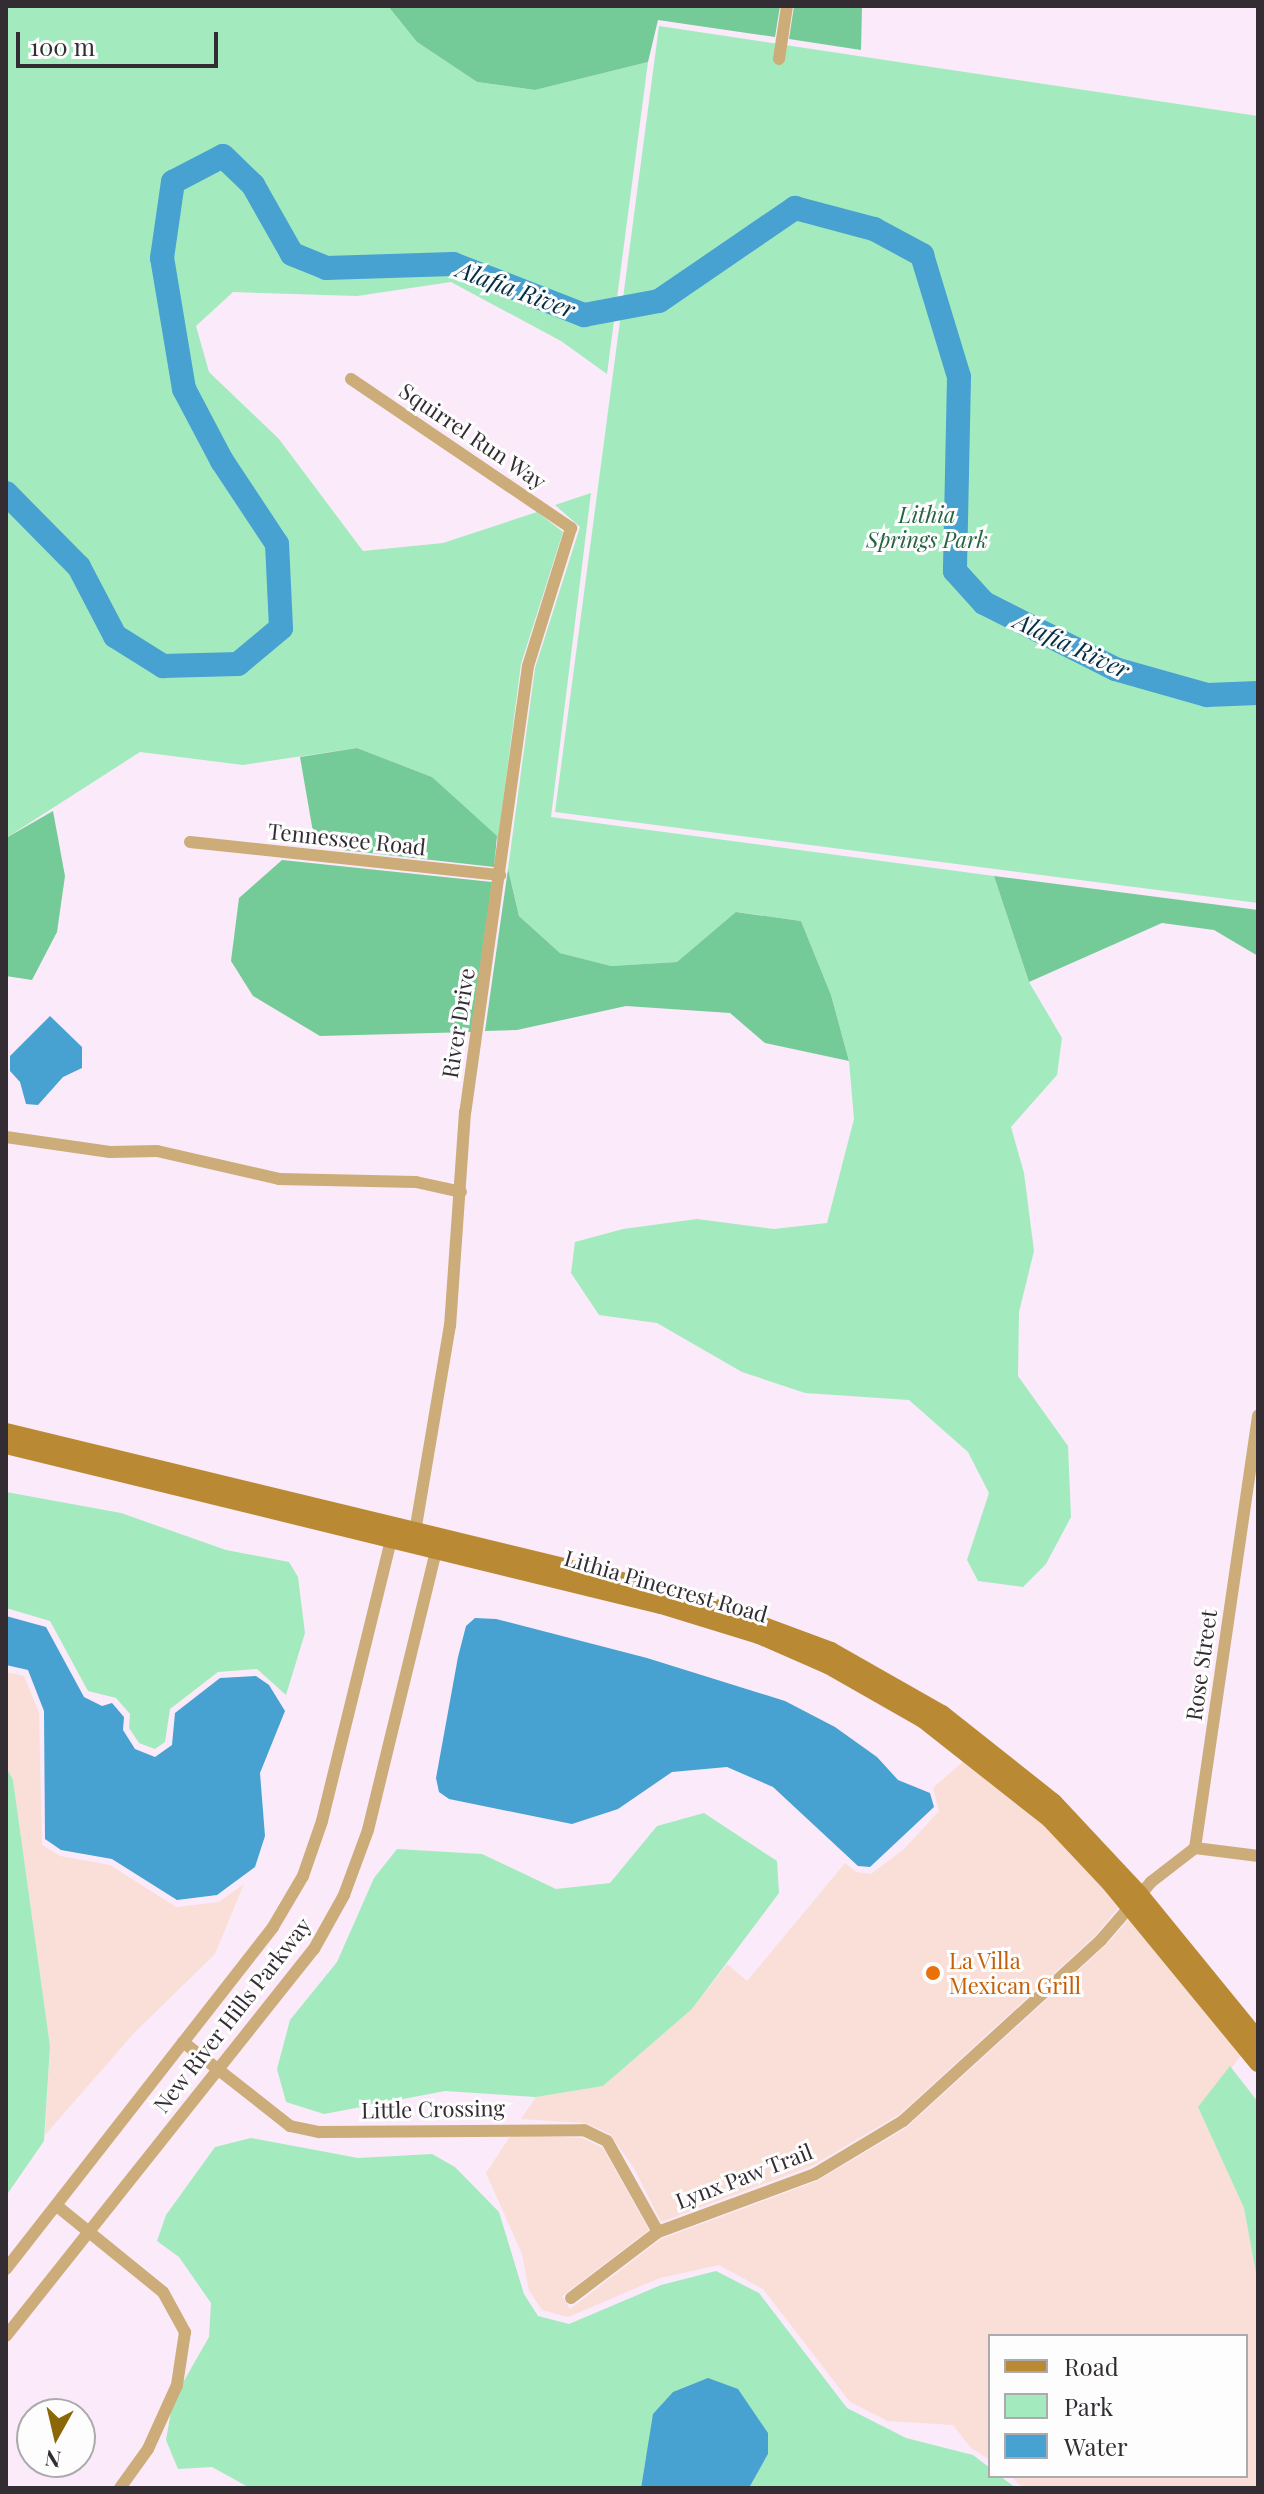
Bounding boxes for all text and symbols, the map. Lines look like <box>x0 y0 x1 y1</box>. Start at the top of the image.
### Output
scale bar <box>20 16 222 66</box>
text: 100 m <box>30 30 95 62</box>
water label: Alafia River <box>453 254 579 324</box>
street label: Squirrel Run Way <box>394 377 552 495</box>
park label: Lithia Springs Park <box>866 501 988 552</box>
water label: Alafia River <box>1010 606 1134 684</box>
street label: Tennessee Road <box>267 818 427 860</box>
street label: River Drive <box>436 966 480 1080</box>
street label: Lithia Pinecrest Road <box>561 1544 771 1628</box>
street label: Rose Street <box>1180 1608 1222 1722</box>
street label: New River Hills Parkway <box>147 1912 317 2118</box>
place label: La Villa Mexican Grill <box>949 1947 1081 1998</box>
marker: La Villa Mexican Grill <box>924 1964 942 1982</box>
street label: Little Crossing <box>361 2095 505 2123</box>
street label: Lynx Paw Trail <box>671 2138 817 2214</box>
legend <box>988 2334 1248 2478</box>
text: Road <box>1064 2350 1119 2382</box>
text: Park <box>1064 2390 1113 2422</box>
north arrow <box>16 2398 96 2478</box>
text: Water <box>1064 2430 1128 2462</box>
text: N <box>43 2444 63 2476</box>

